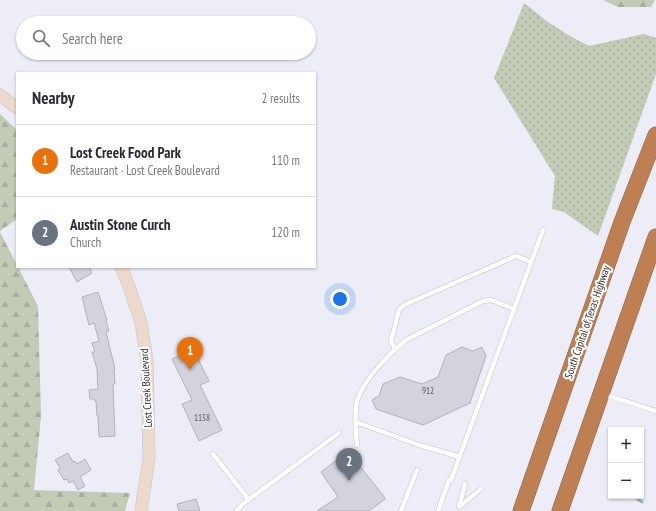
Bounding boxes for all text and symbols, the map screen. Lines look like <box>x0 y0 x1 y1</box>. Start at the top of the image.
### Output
search box <box>16 16 316 60</box>
icon: search <box>30 27 52 49</box>
text: Search here <box>62 29 123 48</box>
text: Nearby <box>32 87 75 109</box>
text: 2 results <box>261 90 300 107</box>
text: Lost Creek Food Park <box>70 143 181 162</box>
text: 1 <box>42 152 48 169</box>
text: 110 m <box>271 152 300 169</box>
text: Restaurant · Lost Creek Boulevard <box>70 162 220 179</box>
text: Austin Stone Curch <box>70 215 171 234</box>
text: 2 <box>42 224 48 241</box>
text: 120 m <box>271 224 300 241</box>
text: Church <box>70 234 101 251</box>
street label: South Capital of Texas Highway <box>561 263 613 380</box>
your location <box>330 289 350 309</box>
pin: 1 <box>177 337 203 370</box>
street label: Lost Creek Boulevard <box>137 348 155 428</box>
house number: 912 <box>422 385 434 396</box>
house number: 1158 <box>194 412 210 423</box>
map controls <box>608 427 644 499</box>
button: + <box>608 427 644 463</box>
pin: 2 <box>336 448 362 481</box>
button: − <box>608 463 644 499</box>

